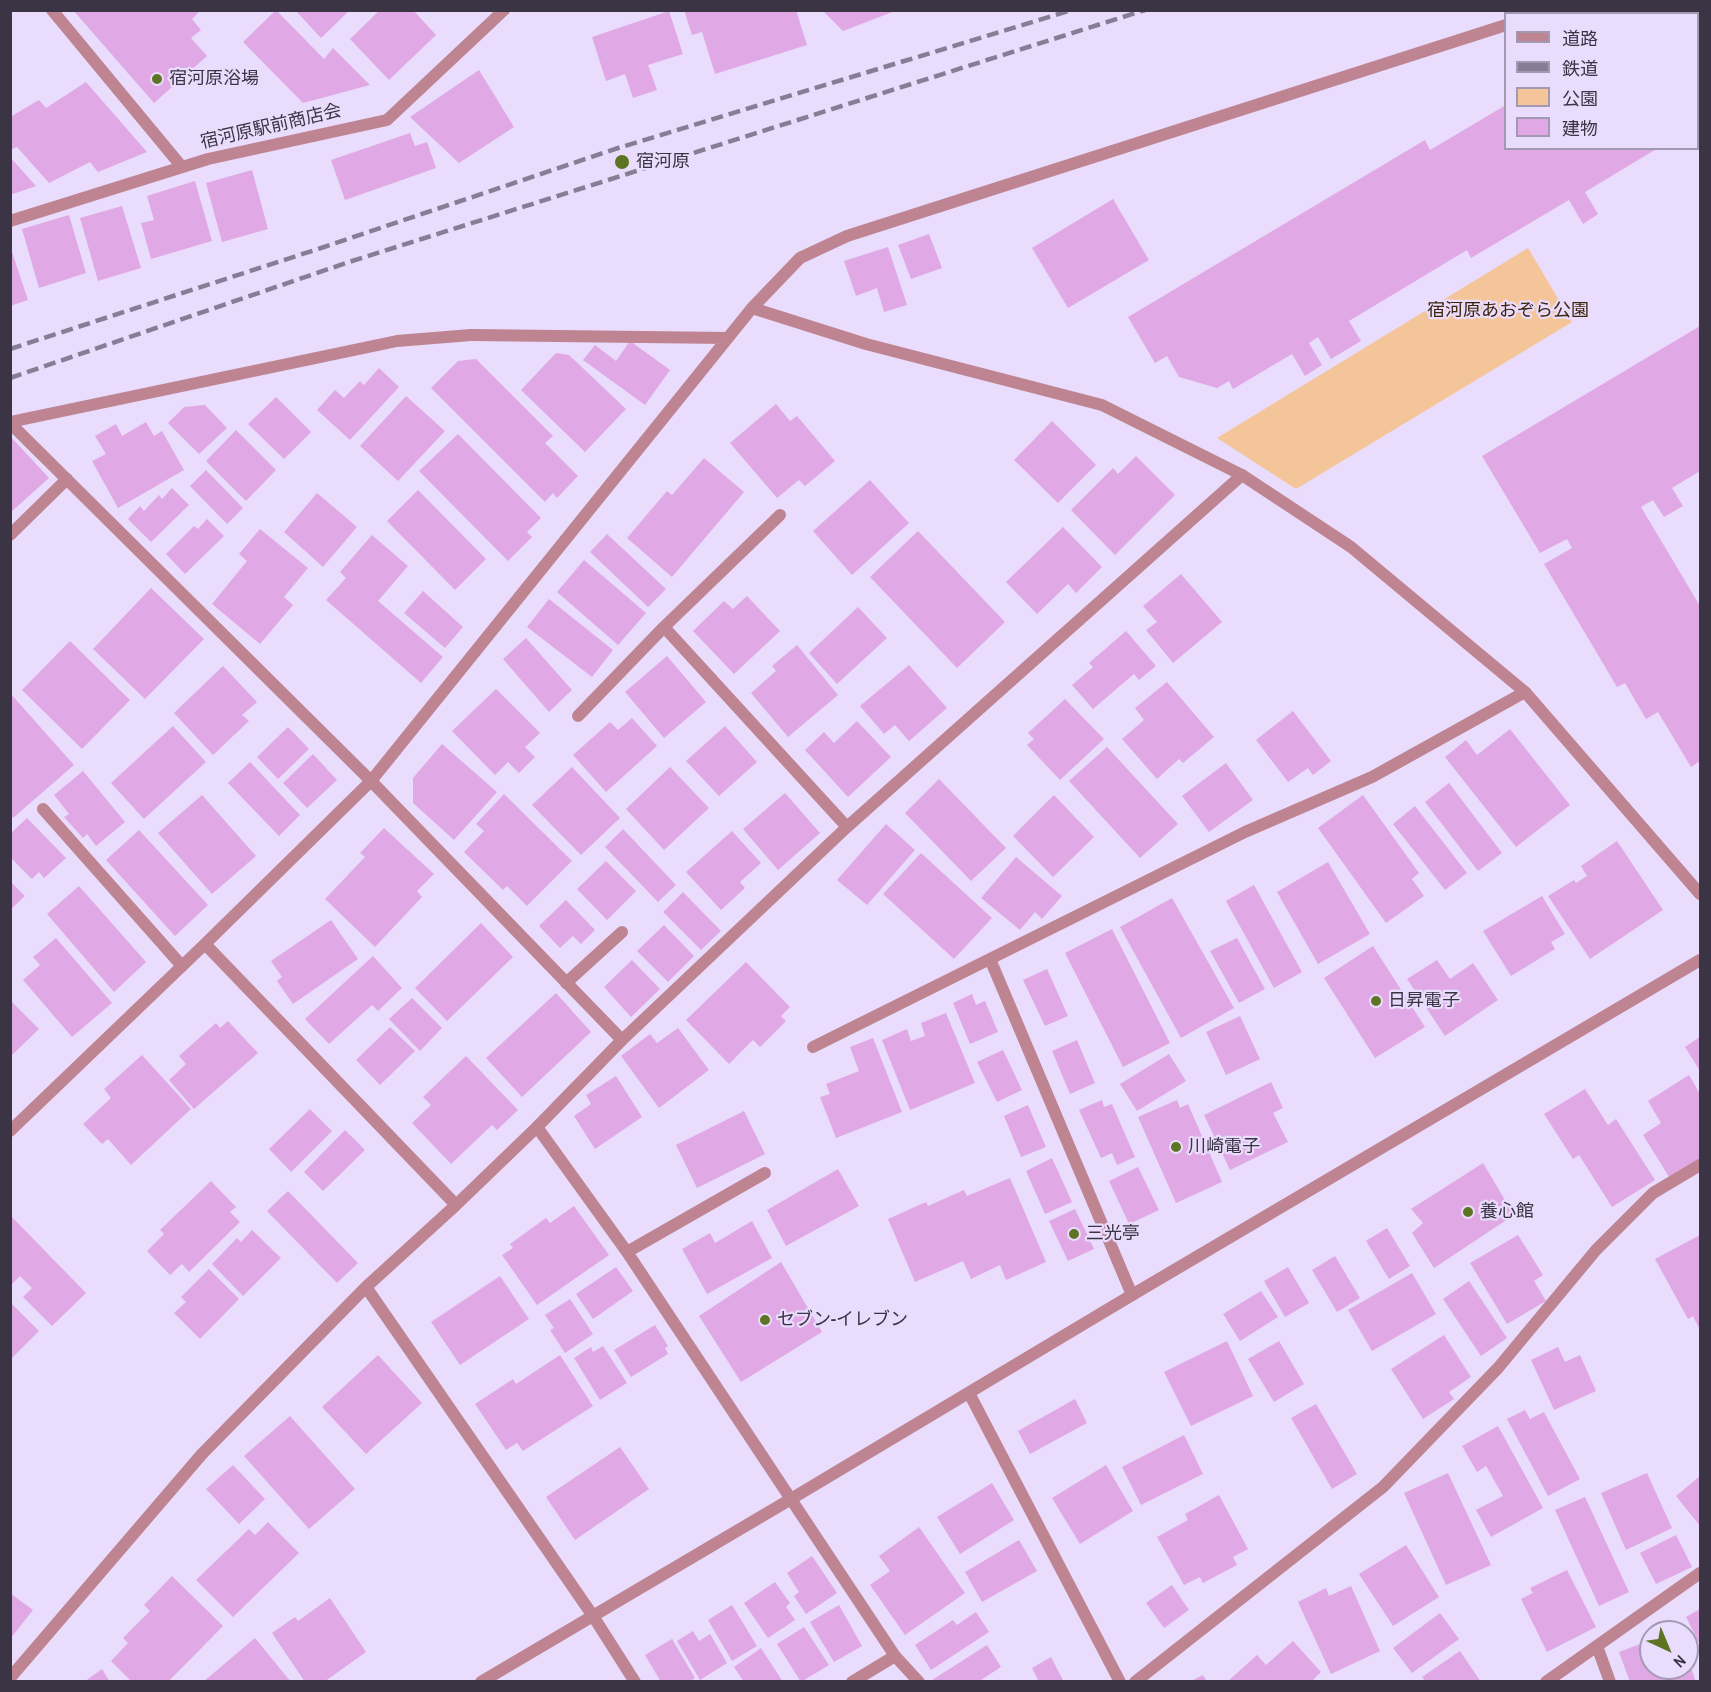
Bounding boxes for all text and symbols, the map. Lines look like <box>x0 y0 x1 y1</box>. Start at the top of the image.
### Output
legend <box>1504 12 1699 150</box>
text: 道路 <box>1562 26 1598 51</box>
text: 鉄道 <box>1562 56 1598 81</box>
place label: 宿河原浴場 <box>169 68 259 90</box>
marker: 宿河原浴場 <box>150 72 164 86</box>
text: 公園 <box>1562 86 1598 111</box>
street label: 宿河原駅前商店会 <box>198 100 344 154</box>
text: 建物 <box>1562 116 1598 141</box>
place label: 宿河原 <box>636 151 690 173</box>
marker: 宿河原 <box>613 153 631 171</box>
park label: 宿河原あおぞら公園 <box>1427 300 1589 322</box>
place label: 日昇電子 <box>1388 990 1460 1012</box>
marker: 日昇電子 <box>1369 994 1383 1008</box>
place label: 川崎電子 <box>1188 1136 1260 1158</box>
marker: 川崎電子 <box>1169 1140 1183 1154</box>
place label: 養心館 <box>1480 1201 1534 1223</box>
marker: 養心館 <box>1461 1205 1475 1219</box>
place label: 三光亭 <box>1086 1223 1140 1245</box>
marker: 三光亭 <box>1067 1227 1081 1241</box>
place label: セブン-イレブン <box>777 1309 908 1331</box>
marker: セブン-イレブン <box>758 1313 772 1327</box>
north arrow <box>1639 1620 1699 1680</box>
text: N <box>1669 1650 1691 1673</box>

